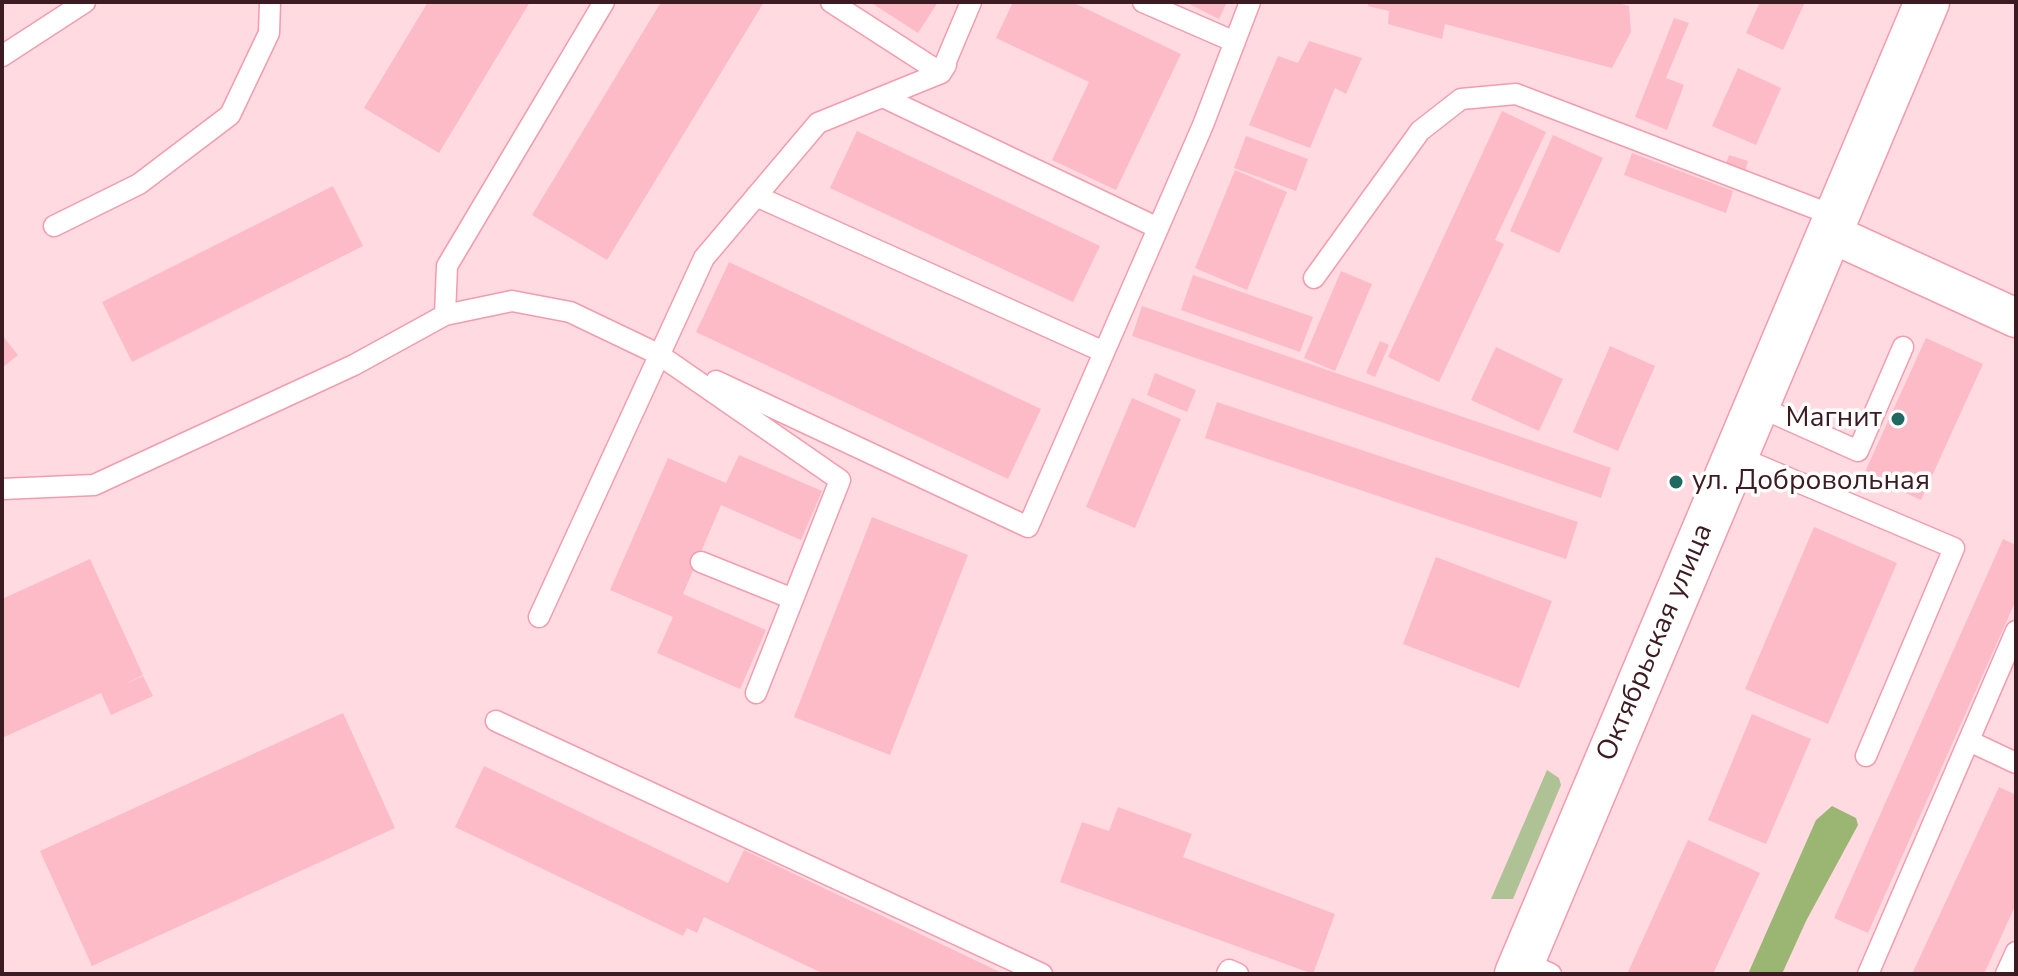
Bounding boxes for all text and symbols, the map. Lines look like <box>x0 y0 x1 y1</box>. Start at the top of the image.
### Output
place label: Магнит <box>1786 402 1882 436</box>
marker: Магнит <box>1889 410 1907 428</box>
place label: ул. Добровольная <box>1692 465 1930 499</box>
marker: ул. Добровольная <box>1667 473 1685 491</box>
street label: Октябрьская улица <box>1591 519 1721 767</box>

